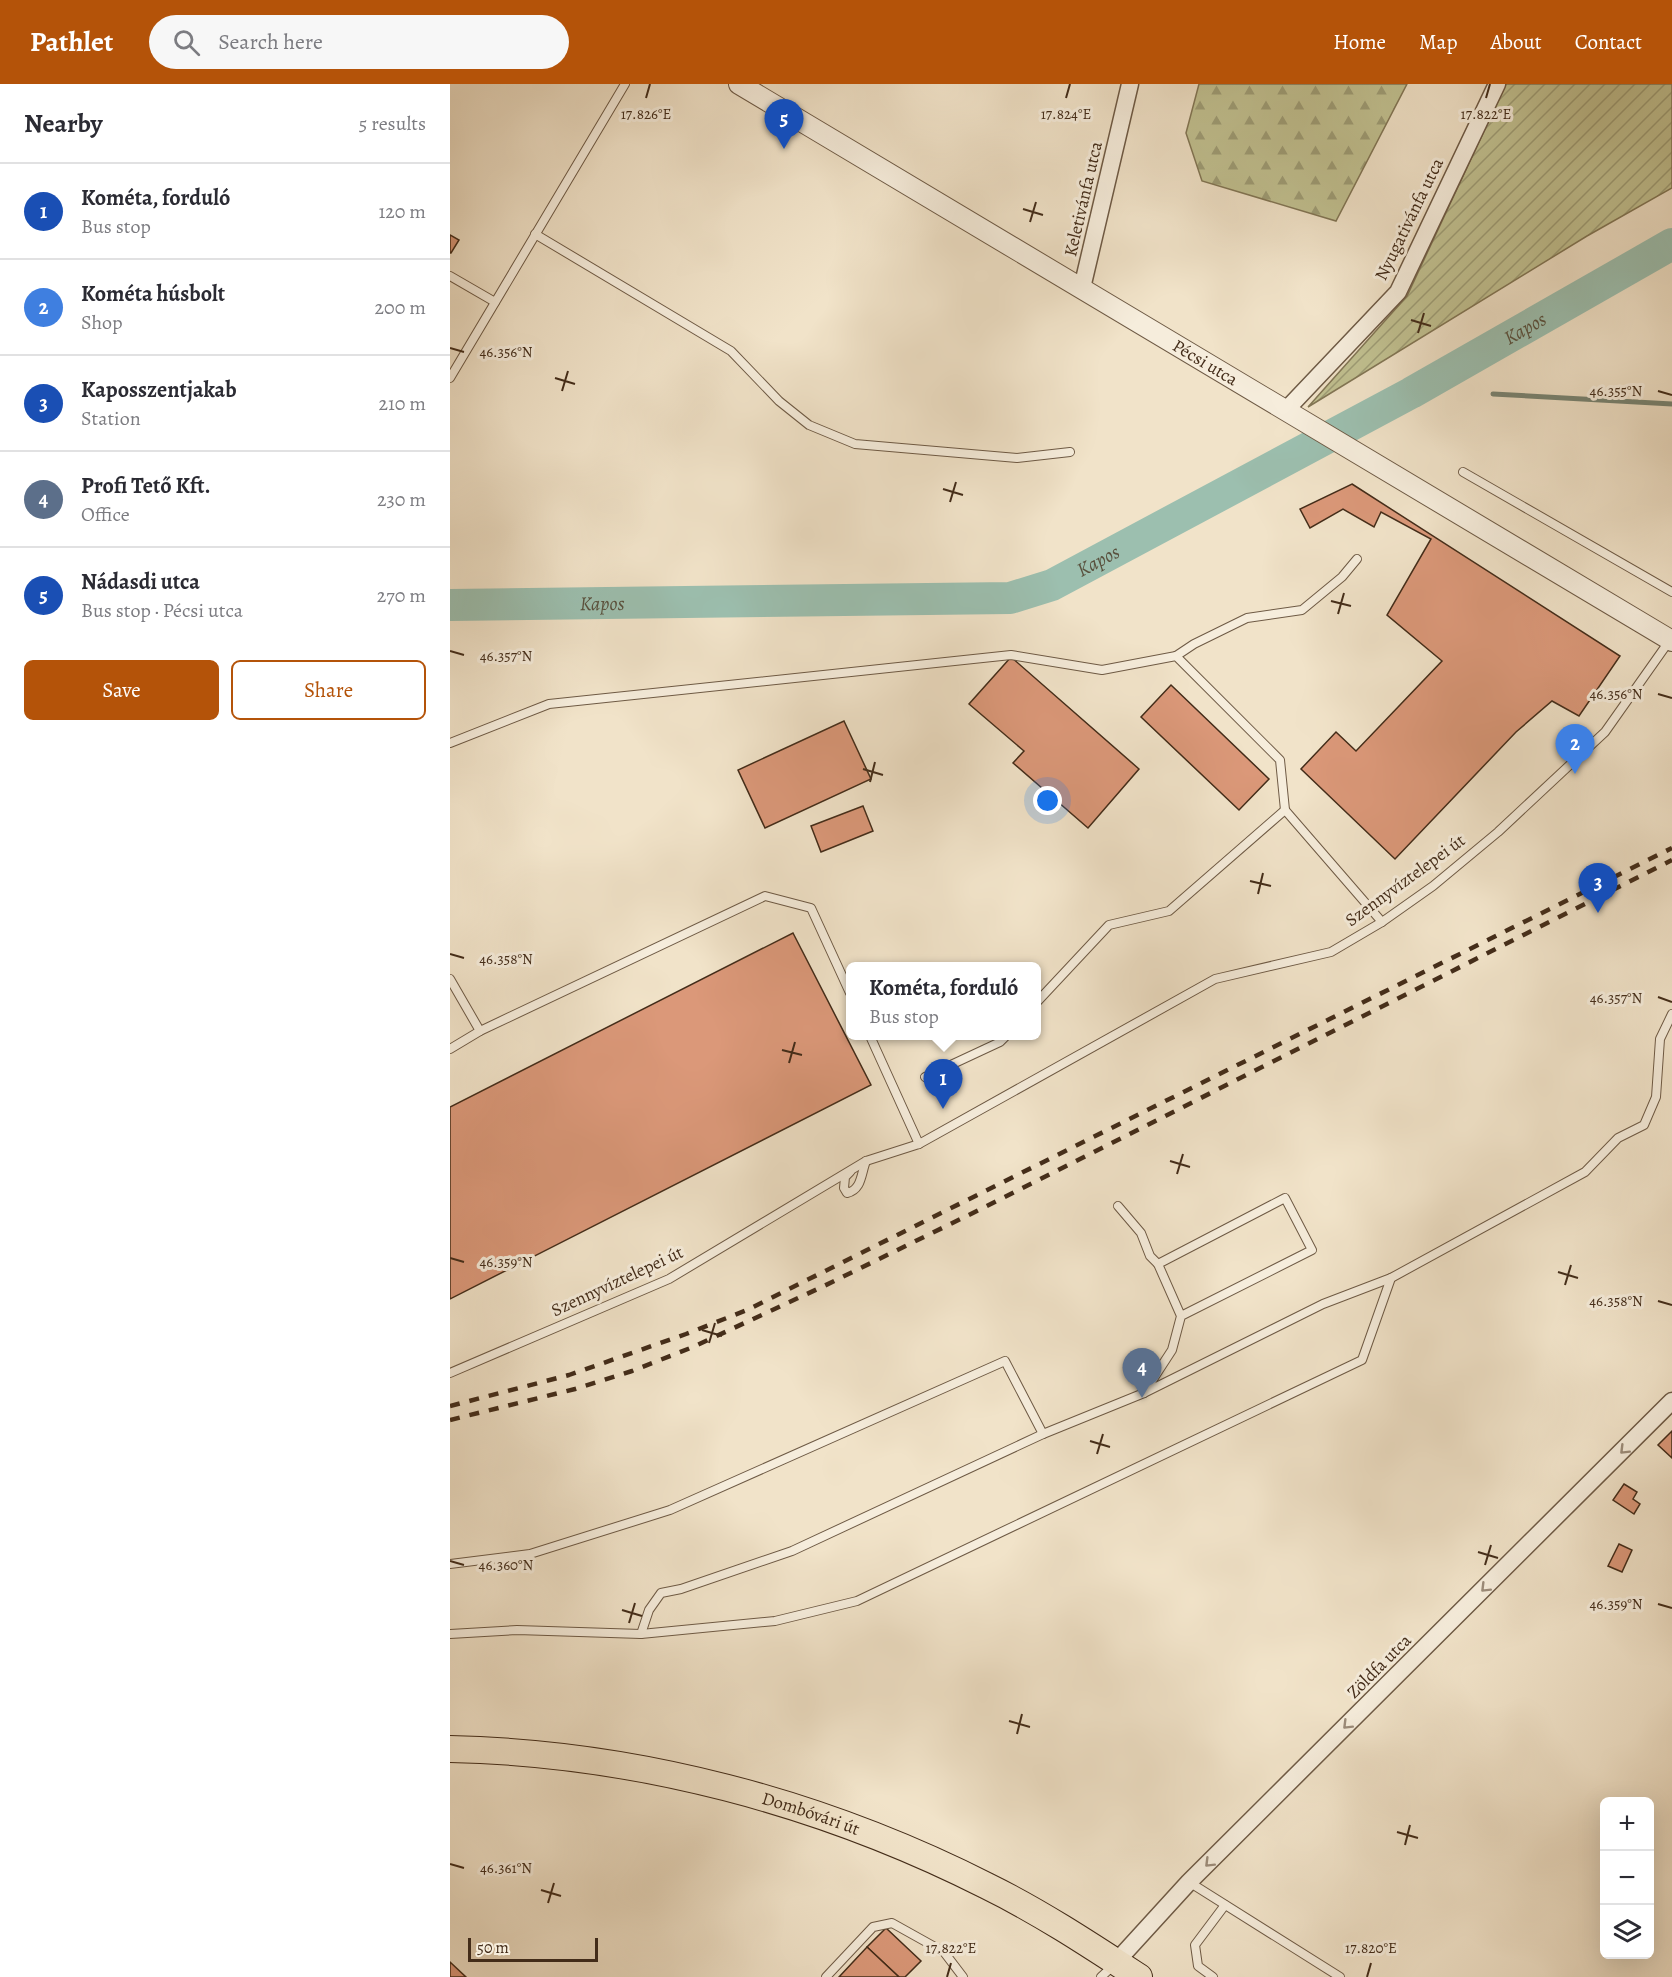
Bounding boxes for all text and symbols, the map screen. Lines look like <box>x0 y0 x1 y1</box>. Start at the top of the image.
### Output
search box <box>149 15 569 69</box>
text: Pathlet <box>30 23 113 61</box>
icon: search <box>170 26 203 59</box>
text: Search here <box>218 27 323 57</box>
text: Home <box>1333 28 1386 56</box>
text: Map <box>1419 28 1457 56</box>
text: About <box>1490 28 1542 56</box>
text: Contact <box>1575 28 1642 56</box>
pin: 5 <box>764 100 804 149</box>
text: 17.826°E <box>621 104 671 124</box>
text: 17.824°E <box>1041 104 1091 124</box>
text: 17.822°E <box>1461 104 1511 124</box>
text: Nearby <box>24 106 103 141</box>
text: 5 results <box>359 110 426 137</box>
street label: Keletivánfa utca <box>1058 138 1108 259</box>
street label: Nyugativánfa utca <box>1369 153 1449 284</box>
text: Kométa, forduló <box>81 183 230 213</box>
text: 1 <box>40 198 47 225</box>
text: 120 m <box>378 198 426 225</box>
text: Bus stop <box>81 213 151 240</box>
text: Kométa húsbolt <box>81 279 225 309</box>
text: 2 <box>39 294 48 321</box>
text: 200 m <box>375 294 426 321</box>
water label: Kapos <box>1499 306 1551 351</box>
text: Shop <box>81 309 123 336</box>
street label: Pécsi utca <box>1168 334 1243 391</box>
text: 46.356°N <box>479 342 533 362</box>
text: Kaposszentjakab <box>81 375 236 405</box>
text: 46.355°N <box>1590 381 1643 401</box>
text: 3 <box>39 390 48 417</box>
text: 210 m <box>378 390 426 417</box>
text: Station <box>81 405 141 432</box>
text: Profi Tető Kft. <box>81 471 211 501</box>
text: 4 <box>39 486 48 513</box>
text: 230 m <box>377 486 426 513</box>
text: Office <box>81 501 130 528</box>
water label: Kapos <box>1072 538 1124 583</box>
text: Nádasdi utca <box>81 567 200 597</box>
text: 5 <box>39 582 48 609</box>
text: 270 m <box>377 582 426 609</box>
water label: Kapos <box>579 590 625 617</box>
text: Bus stop · Pécsi utca <box>81 597 243 624</box>
text: 46.357°N <box>480 646 533 666</box>
button: Save <box>24 660 219 720</box>
button: Share <box>231 660 426 720</box>
text: 46.356°N <box>1589 684 1643 704</box>
pin: 2 <box>1556 724 1594 774</box>
your location <box>1033 786 1062 815</box>
street label: Szennyvíztelepei út <box>1340 828 1470 932</box>
pin: 3 <box>1578 864 1618 913</box>
text: 46.358°N <box>479 949 533 969</box>
popup <box>846 962 1041 1040</box>
text: Kométa, forduló <box>869 973 1018 1003</box>
text: 46.357°N <box>1590 988 1643 1008</box>
text: Bus stop <box>869 1003 939 1030</box>
pin: 1 <box>924 1060 962 1109</box>
street label: Szennyvíztelepei út <box>547 1240 687 1322</box>
text: 46.359°N <box>479 1252 533 1272</box>
text: 46.358°N <box>1589 1291 1643 1311</box>
pin: 4 <box>1122 1348 1162 1398</box>
one-way arrow <box>1620 1442 1631 1453</box>
text: 46.360°N <box>479 1555 534 1575</box>
one-way arrow <box>1482 1580 1493 1591</box>
text: 46.359°N <box>1589 1594 1643 1614</box>
street label: Zöldfa utca <box>1341 1628 1417 1704</box>
one-way arrow <box>1344 1718 1355 1729</box>
street label: Dombóvári út <box>759 1786 863 1841</box>
map controls <box>1600 1797 1654 1959</box>
button: + <box>1600 1797 1654 1851</box>
button: − <box>1600 1851 1654 1905</box>
one-way arrow <box>1206 1855 1217 1866</box>
text: 46.361°N <box>480 1858 532 1878</box>
button: layers <box>1600 1905 1654 1959</box>
scale bar <box>468 1935 598 1962</box>
text: 50 m <box>477 1937 509 1959</box>
text: 17.822°E <box>926 1938 976 1958</box>
text: 17.820°E <box>1345 1938 1397 1958</box>

